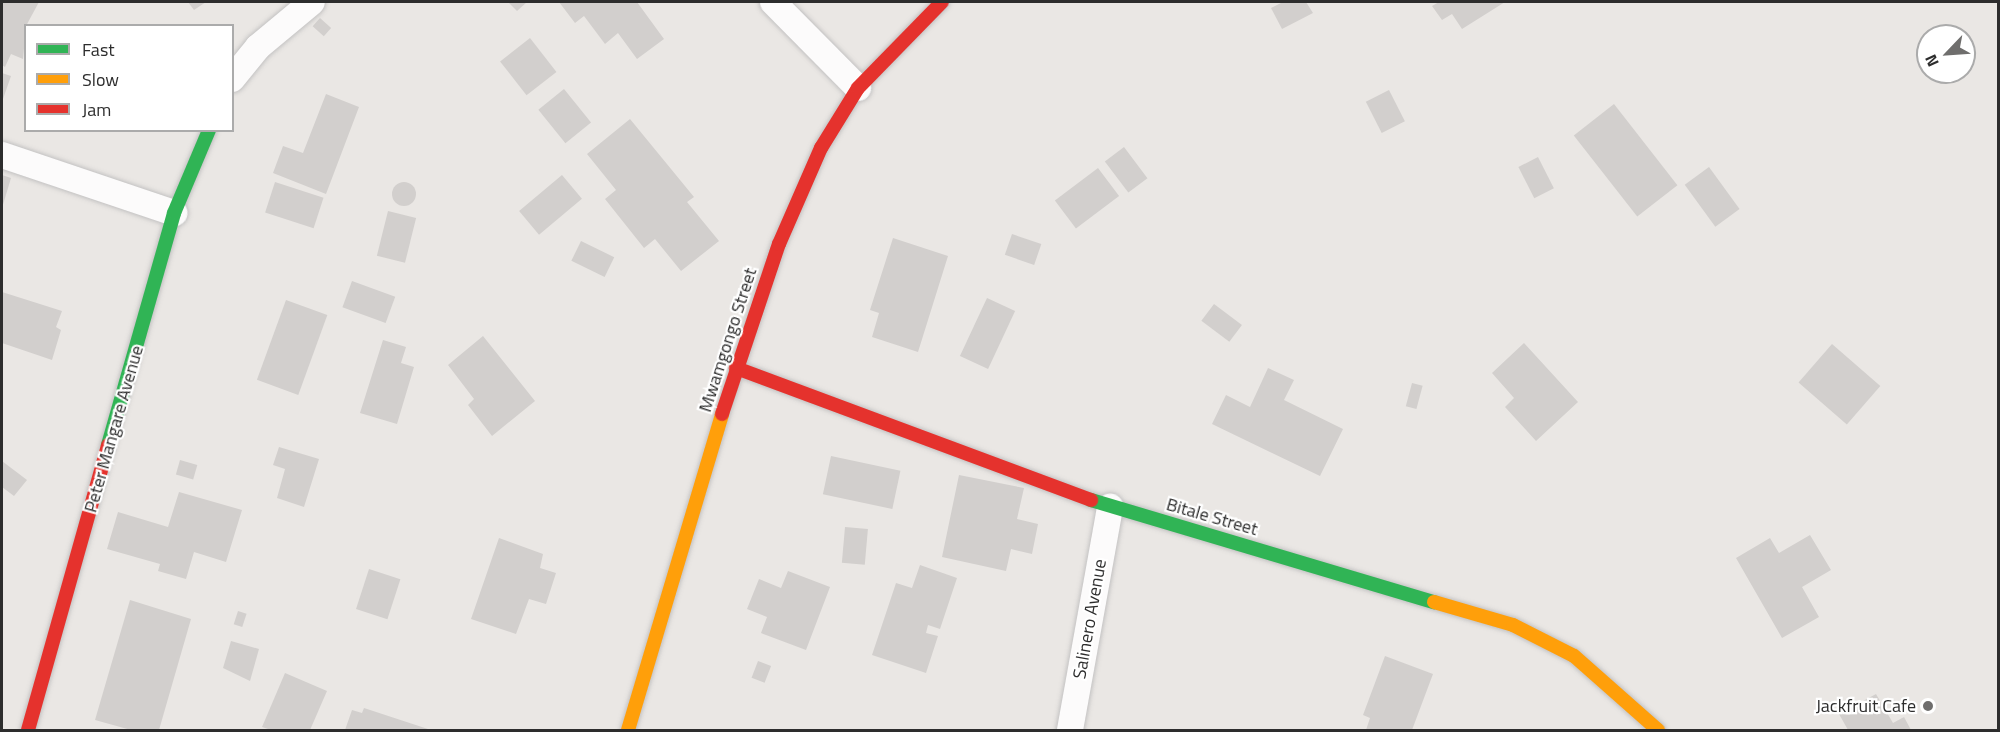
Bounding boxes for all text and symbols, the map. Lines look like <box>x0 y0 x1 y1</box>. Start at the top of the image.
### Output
legend <box>24 24 234 132</box>
north arrow <box>1916 24 1976 84</box>
text: Fast <box>82 36 115 63</box>
text: N <box>1918 51 1945 71</box>
text: Slow <box>82 66 119 93</box>
text: Jam <box>82 96 111 123</box>
street label: Mwamgongo Street <box>694 265 762 415</box>
street label: Peter Mangare Avenue <box>80 343 148 515</box>
street label: Bitale Street <box>1164 494 1260 540</box>
street label: Salinero Avenue <box>1069 557 1111 681</box>
place label: Jackfruit Cafe <box>1816 695 1916 717</box>
marker: Jackfruit Cafe <box>1921 699 1935 713</box>

